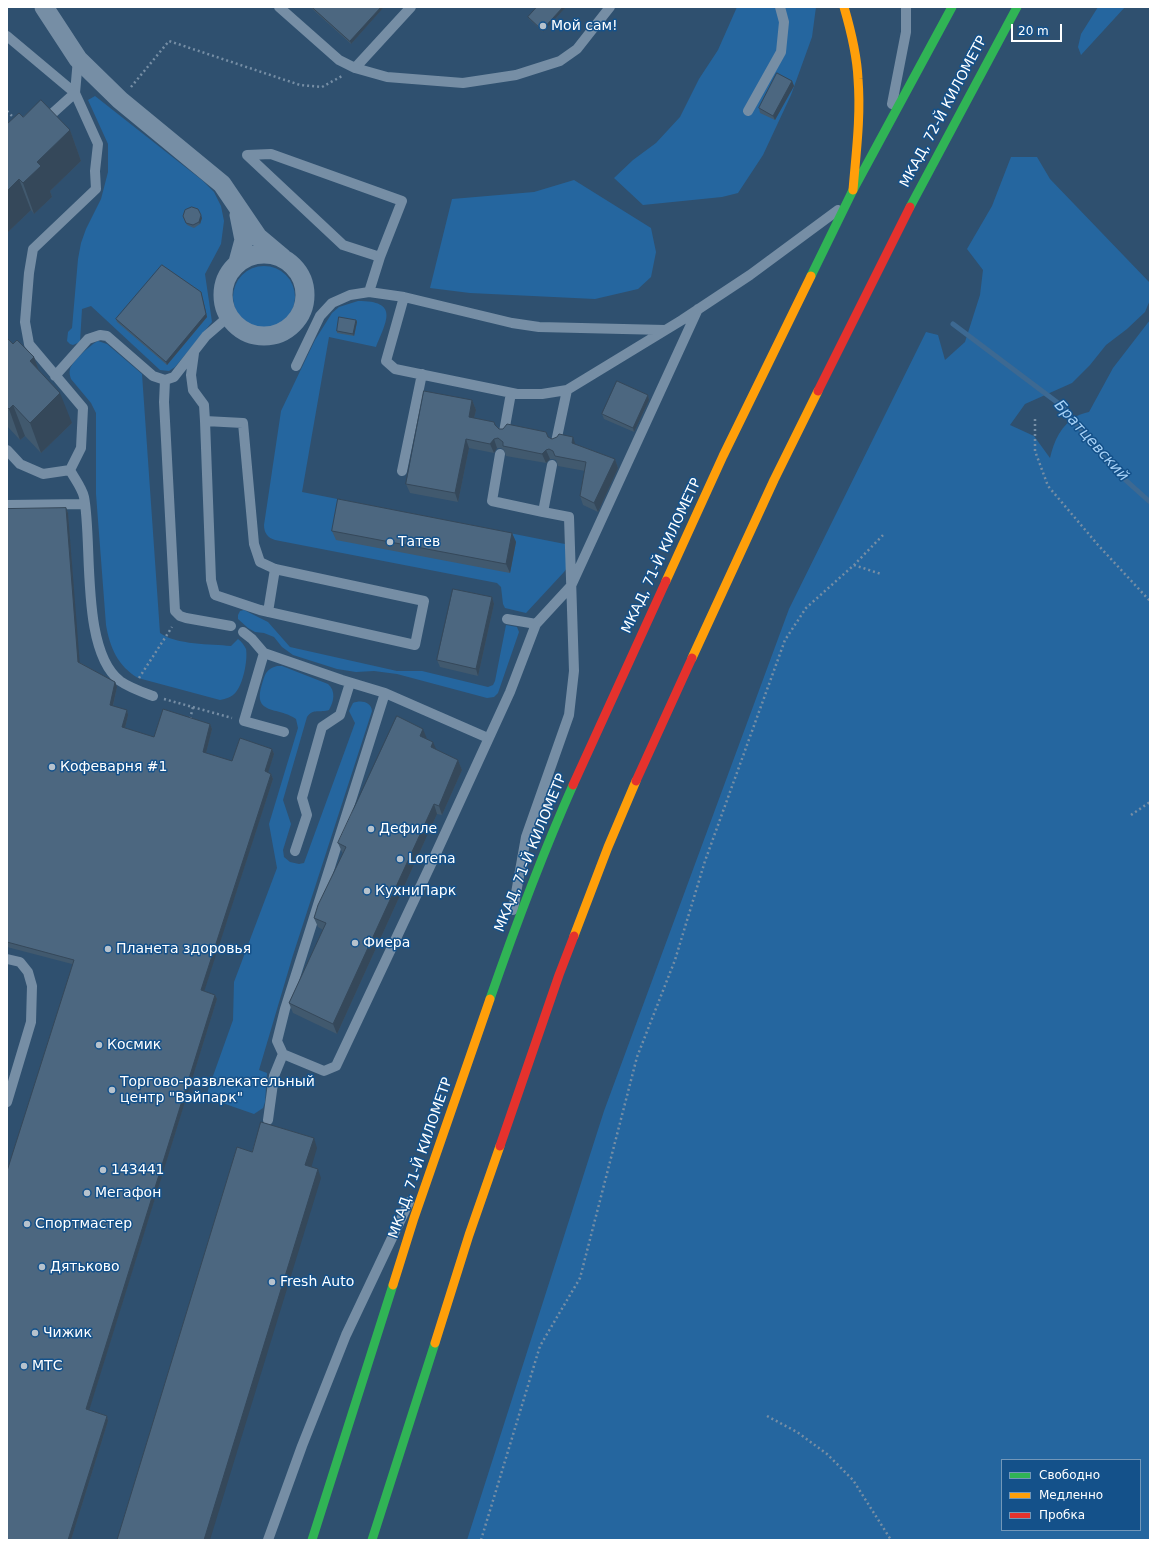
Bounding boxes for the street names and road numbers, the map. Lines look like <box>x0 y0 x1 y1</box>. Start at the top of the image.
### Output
street label: МКАД, 72-Й КИЛОМЕТР <box>897 33 991 191</box>
street label: МКАД, 71-Й КИЛОМЕТР <box>619 476 705 636</box>
street label: МКАД, 71-Й КИЛОМЕТР <box>492 771 570 935</box>
street label: МКАД, 71-Й КИЛОМЕТР <box>386 1075 456 1241</box>

